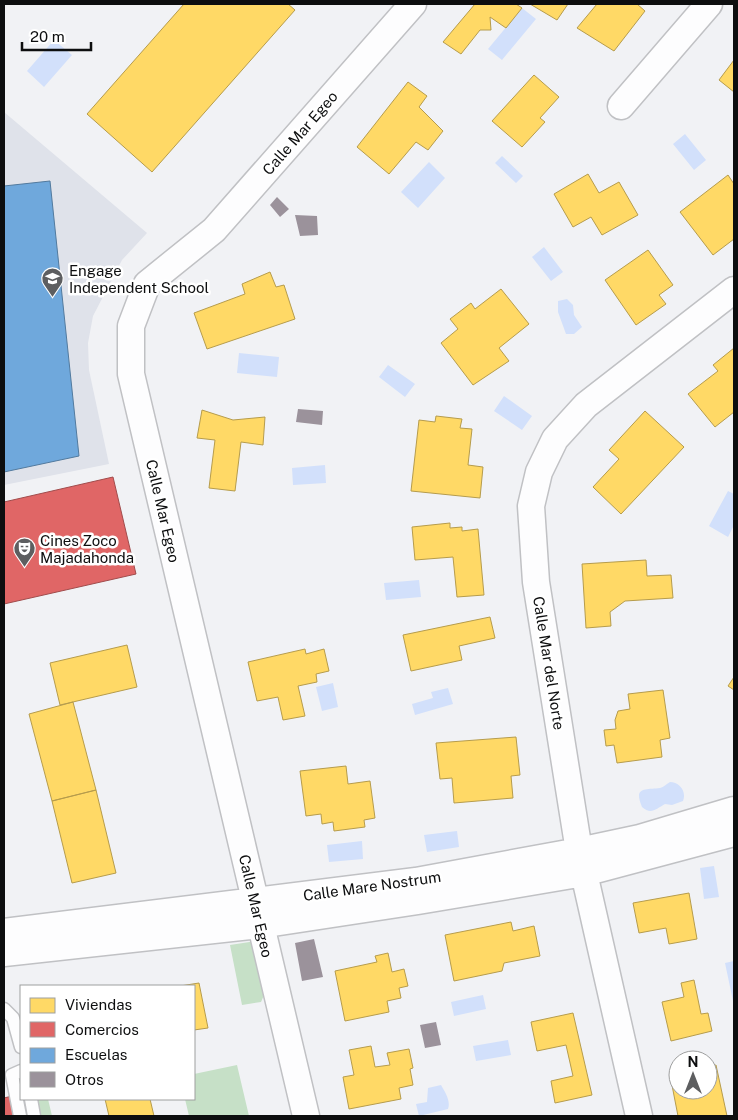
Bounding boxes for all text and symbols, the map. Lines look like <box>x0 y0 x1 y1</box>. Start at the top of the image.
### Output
scale bar <box>22 20 91 52</box>
text: 20 m <box>30 28 65 45</box>
street label: Calle Mar Egeo <box>259 88 341 178</box>
place label: Engage Independent School <box>69 262 209 296</box>
school or university icon: Engage Independent School <box>41 267 65 298</box>
street label: Calle Mar Egeo <box>143 458 183 564</box>
place label: Cines Zoco Majadahonda <box>40 532 134 566</box>
theatre icon: Cines Zoco Majadahonda <box>12 537 36 568</box>
street label: Calle Mar del Norte <box>530 595 568 731</box>
street label: Calle Mar Egeo <box>236 853 276 959</box>
street label: Calle Mare Nostrum <box>302 868 442 904</box>
legend <box>20 985 195 1100</box>
text: Viviendas <box>65 996 132 1013</box>
text: Comercios <box>65 1021 139 1038</box>
text: Escuelas <box>65 1046 127 1063</box>
north arrow <box>668 1050 718 1100</box>
text: N <box>688 1054 698 1070</box>
text: Otros <box>65 1071 104 1088</box>

